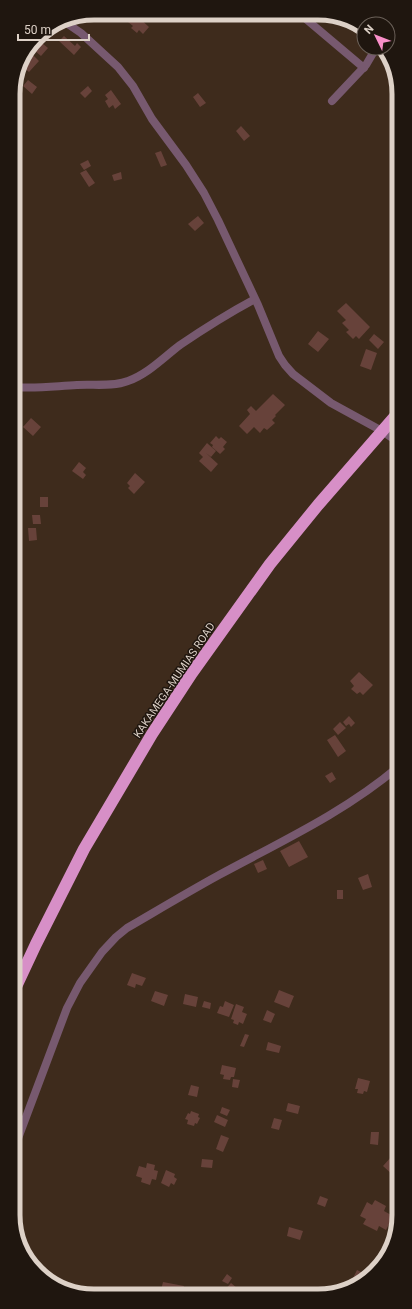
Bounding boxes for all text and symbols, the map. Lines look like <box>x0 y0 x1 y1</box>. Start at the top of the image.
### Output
scale bar <box>18 16 89 42</box>
north arrow <box>356 16 396 56</box>
text: N <box>362 22 377 37</box>
text: 50 m <box>24 23 51 37</box>
street label: KAKAMEGA-MUMIAS ROAD <box>131 620 218 740</box>

